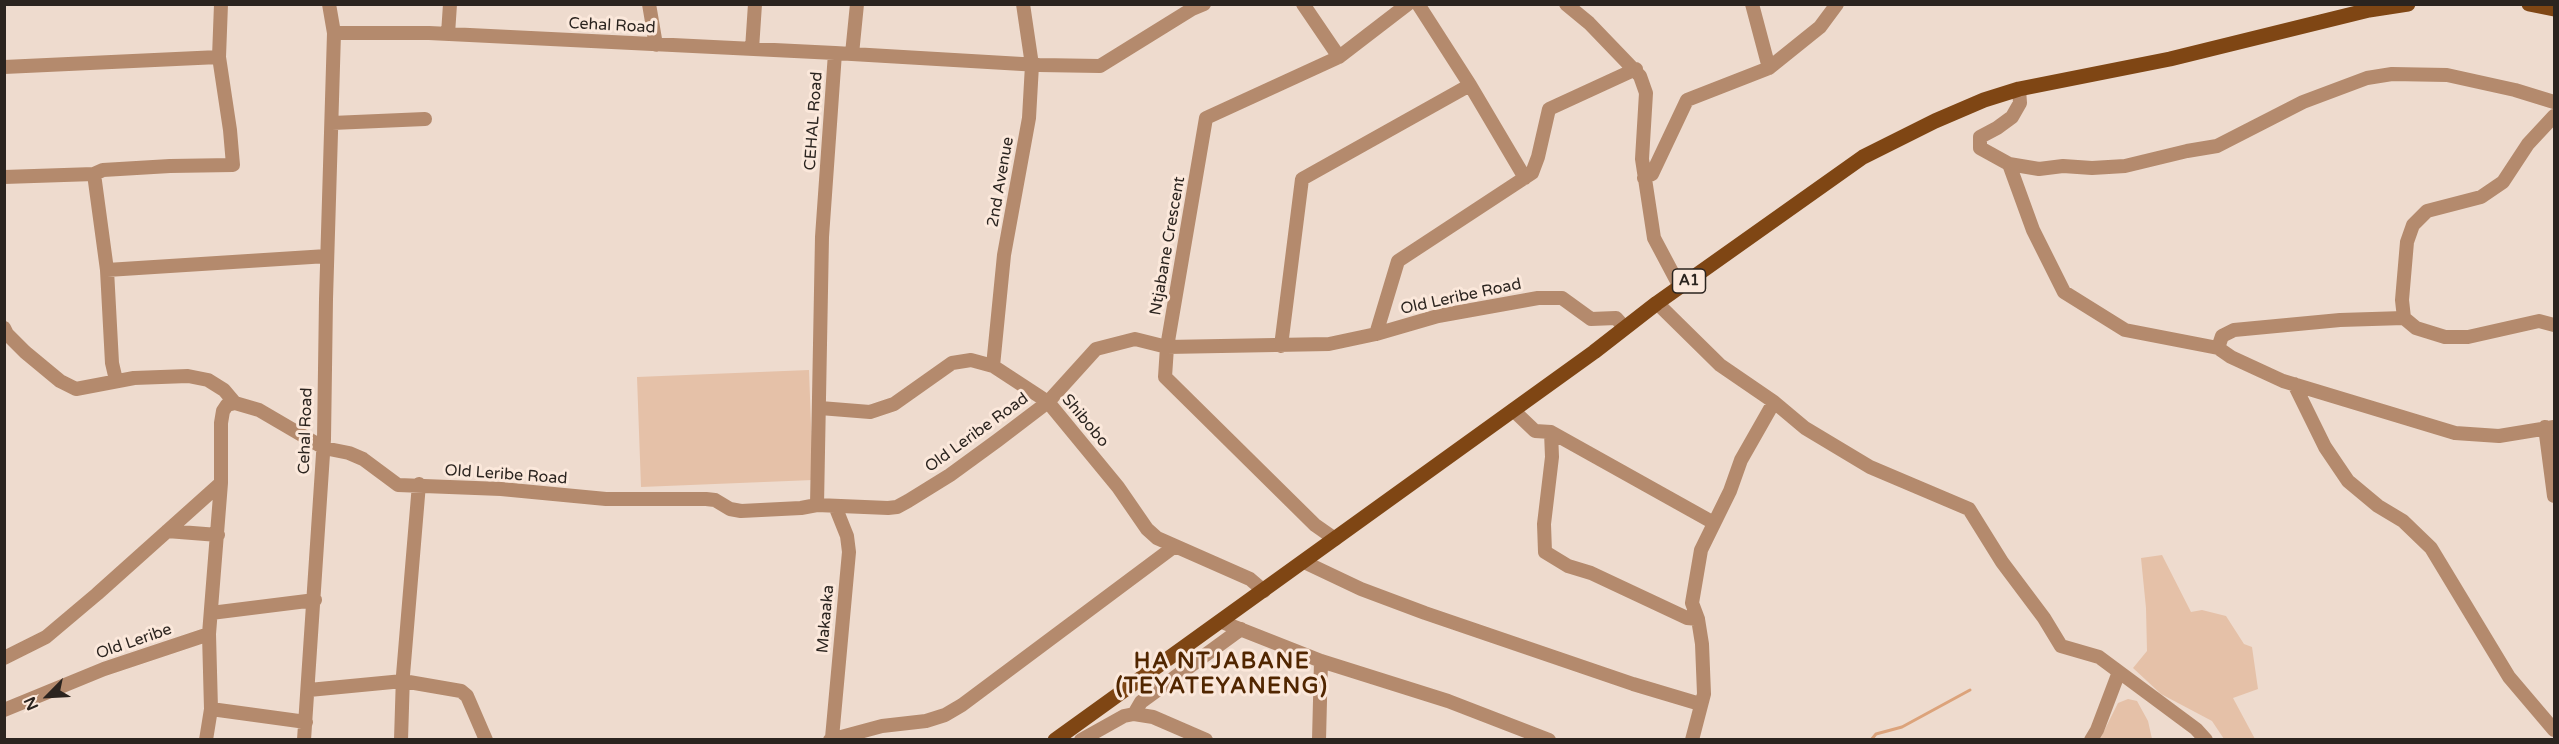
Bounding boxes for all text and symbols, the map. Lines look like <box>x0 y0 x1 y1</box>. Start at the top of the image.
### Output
street label: Cehal Road <box>568 14 656 38</box>
street label: CEHAL Road <box>801 71 827 171</box>
street label: 2nd Avenue <box>984 135 1018 229</box>
street label: Ntjabane Crescent <box>1146 175 1190 317</box>
road number: A1 <box>1672 269 1706 293</box>
street label: Old Leribe Road <box>1399 275 1523 319</box>
street label: Cehal Road <box>295 387 317 475</box>
street label: Old Leribe Road <box>922 389 1032 477</box>
street label: Shibobo <box>1057 391 1113 451</box>
street label: Old Leribe Road <box>444 461 568 489</box>
street label: Makaaka <box>813 584 839 654</box>
street label: Old Leribe <box>94 620 174 664</box>
district label: HA NTJABANE (TEYATEYANENG) <box>1116 649 1328 700</box>
north arrow <box>18 666 78 726</box>
text: N <box>20 693 43 713</box>

